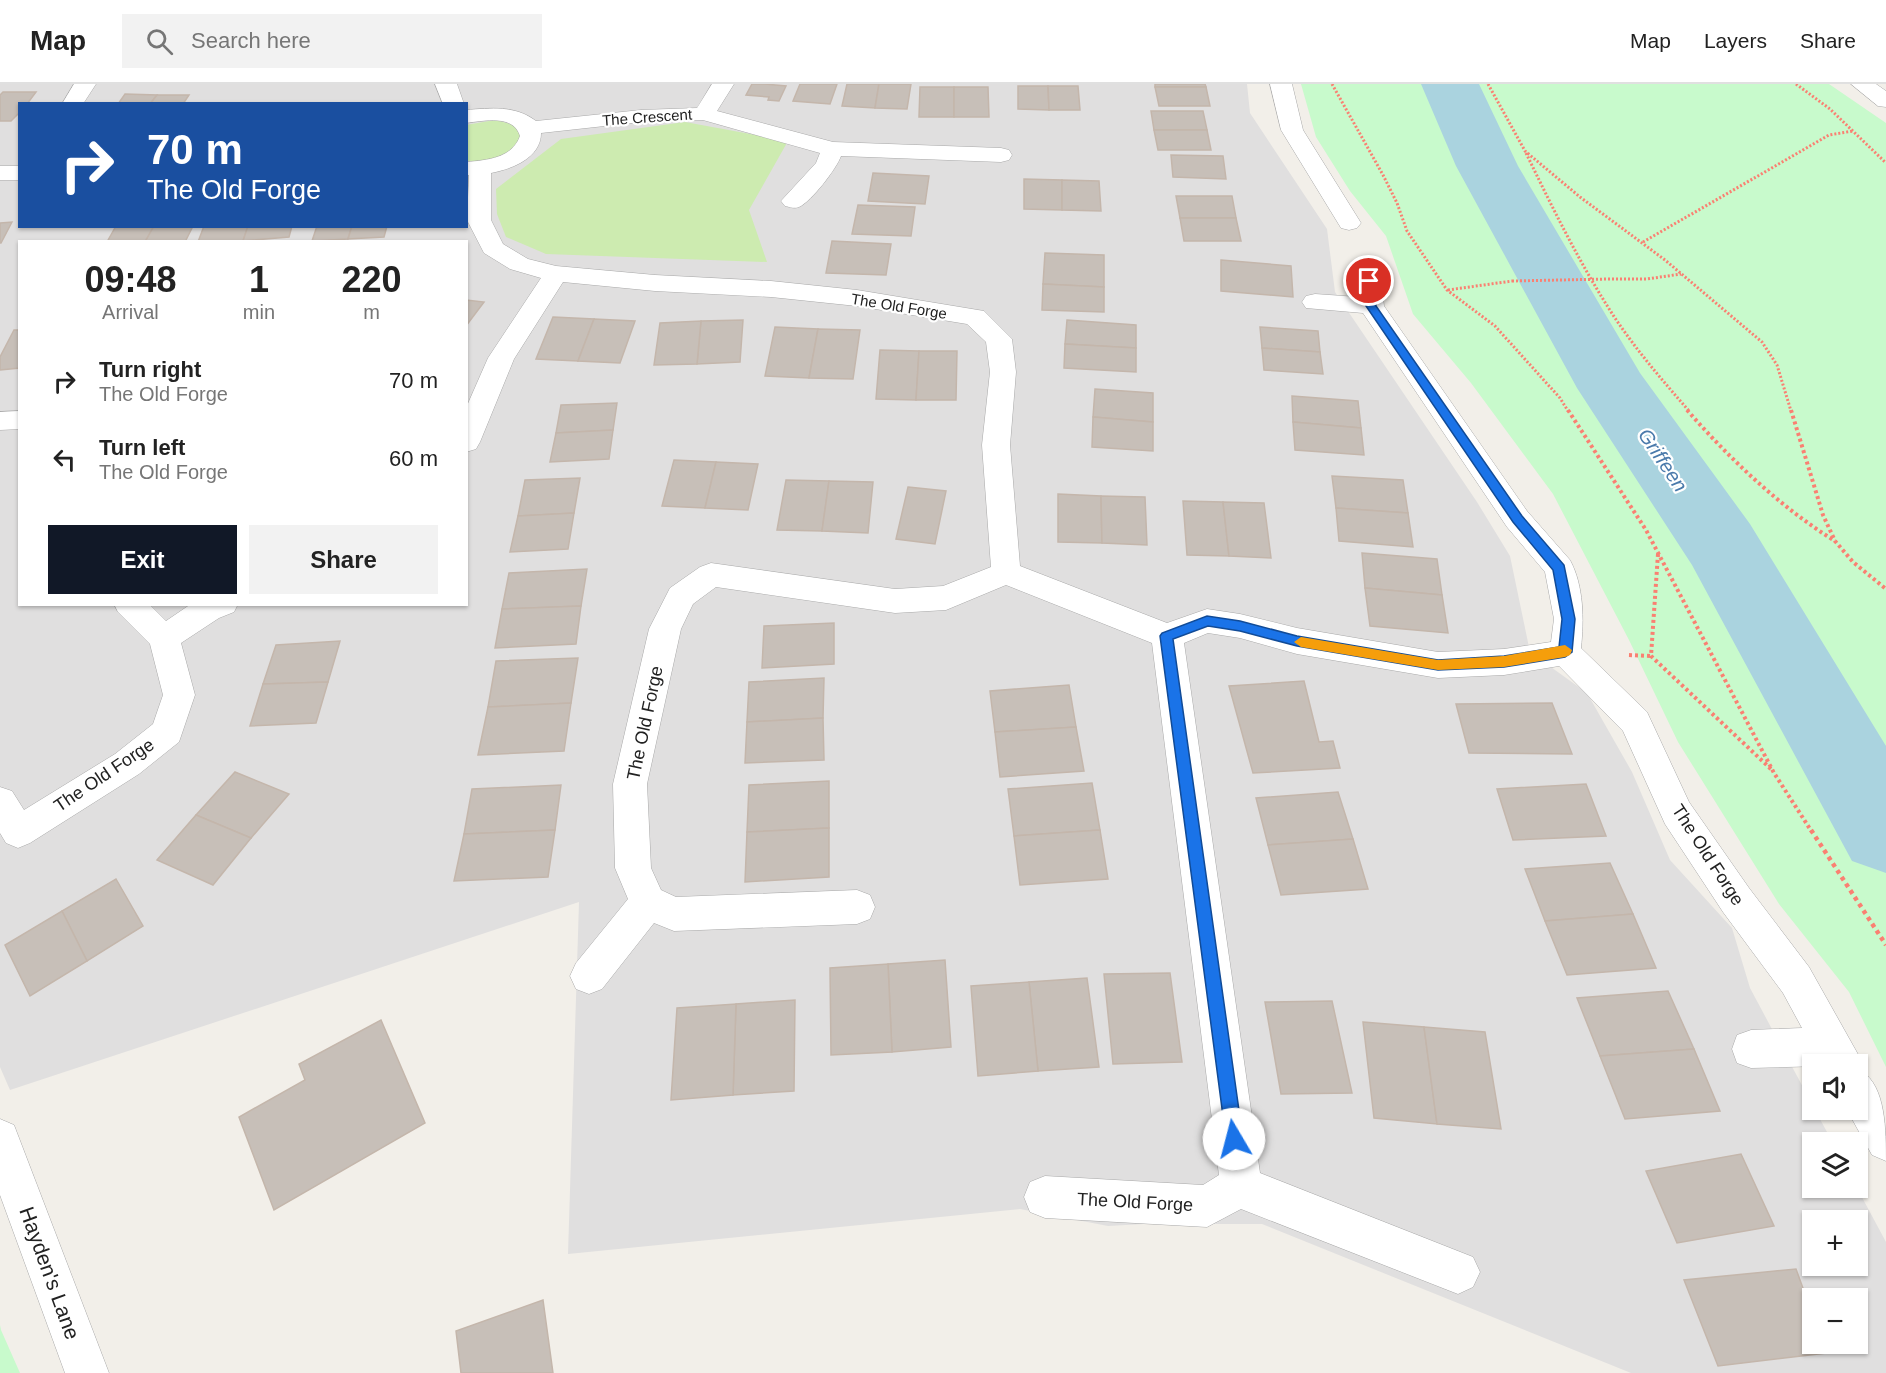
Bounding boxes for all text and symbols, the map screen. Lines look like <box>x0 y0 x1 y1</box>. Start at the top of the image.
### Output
search box <box>122 14 542 68</box>
text: Map <box>30 25 86 56</box>
icon: search <box>143 25 176 58</box>
text: Search here <box>191 28 311 53</box>
text: Map <box>1630 29 1671 52</box>
text: Layers <box>1704 29 1767 52</box>
text: Share <box>1800 29 1856 52</box>
street label: The Crescent <box>601 105 693 129</box>
icon: right <box>48 126 126 204</box>
text: 70 m <box>147 126 243 173</box>
text: The Old Forge <box>147 175 321 205</box>
pin <box>1343 255 1394 306</box>
text: 09:48 <box>84 259 176 300</box>
text: 1 <box>249 259 269 300</box>
text: 220 <box>341 259 402 300</box>
icon: arrive <box>1352 264 1385 297</box>
street label: The Old Forge <box>850 290 948 322</box>
text: Arrival <box>102 301 159 323</box>
text: min <box>243 301 275 323</box>
text: m <box>363 301 380 323</box>
text: Turn right <box>99 357 201 382</box>
icon: right <box>48 365 81 398</box>
text: 70 m <box>389 368 438 393</box>
text: The Old Forge <box>99 383 228 405</box>
water label: Griffeen <box>1634 424 1692 496</box>
text: Turn left <box>99 435 185 460</box>
icon: left <box>48 443 81 476</box>
text: 60 m <box>389 446 438 471</box>
text: The Old Forge <box>99 461 228 483</box>
button: Exit <box>48 525 237 594</box>
button: Share <box>249 525 438 594</box>
street label: The Old Forge <box>623 664 667 782</box>
street label: The Old Forge <box>50 734 158 816</box>
street label: The Old Forge <box>1668 801 1748 909</box>
map controls <box>1802 1054 1868 1354</box>
button: sound <box>1802 1054 1868 1120</box>
position arrow <box>1202 1107 1266 1171</box>
button: layers <box>1802 1132 1868 1198</box>
street label: The Old Forge <box>1077 1189 1193 1215</box>
street label: Hayden's Lane <box>15 1204 85 1342</box>
button: + <box>1802 1210 1868 1276</box>
button: − <box>1802 1288 1868 1354</box>

